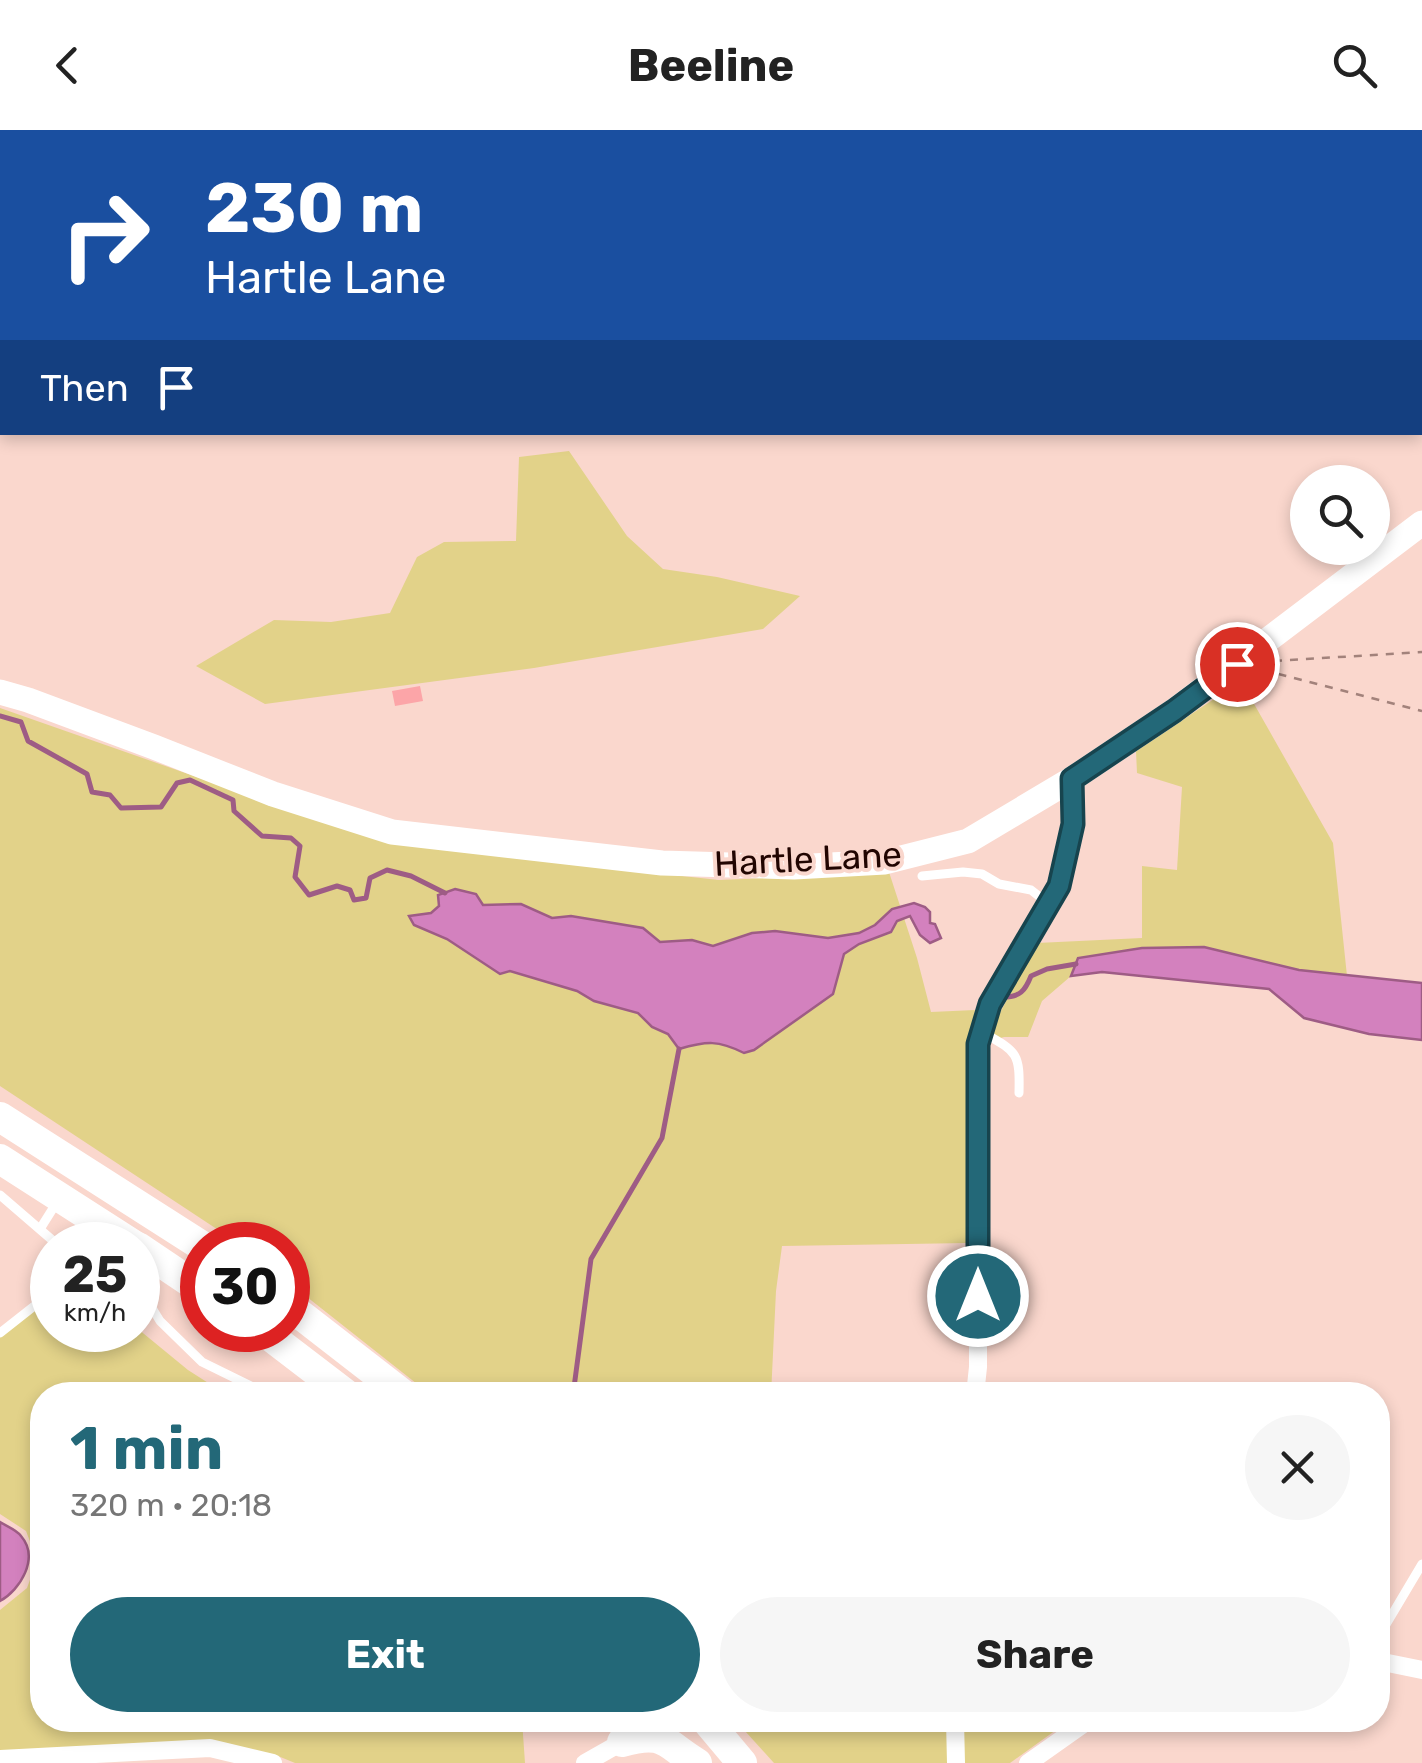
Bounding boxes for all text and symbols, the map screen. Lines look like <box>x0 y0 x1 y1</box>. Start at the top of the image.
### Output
icon: back <box>40 38 95 93</box>
icon: search <box>1327 38 1382 93</box>
text: Beeline <box>628 39 794 92</box>
text: 230 m <box>205 167 423 250</box>
icon: right <box>40 170 170 300</box>
text: Hartle Lane <box>205 251 446 304</box>
icon: arrive <box>149 360 204 415</box>
text: Then <box>40 365 129 411</box>
map controls <box>1290 465 1390 565</box>
button: search <box>1290 465 1390 565</box>
pin <box>1195 622 1280 707</box>
icon: arrive <box>1210 637 1265 692</box>
street label: Hartle Lane <box>713 833 903 885</box>
speed limit sign: 30 <box>180 1222 310 1352</box>
position arrow <box>926 1244 1030 1348</box>
text: 25 <box>63 1245 127 1305</box>
text: km/h <box>64 1298 126 1327</box>
text: 1 min <box>70 1413 223 1484</box>
button: close <box>1245 1415 1350 1520</box>
text: 320 m · 20:18 <box>70 1486 272 1524</box>
button: Exit <box>70 1597 700 1712</box>
button: Share <box>720 1597 1350 1712</box>

